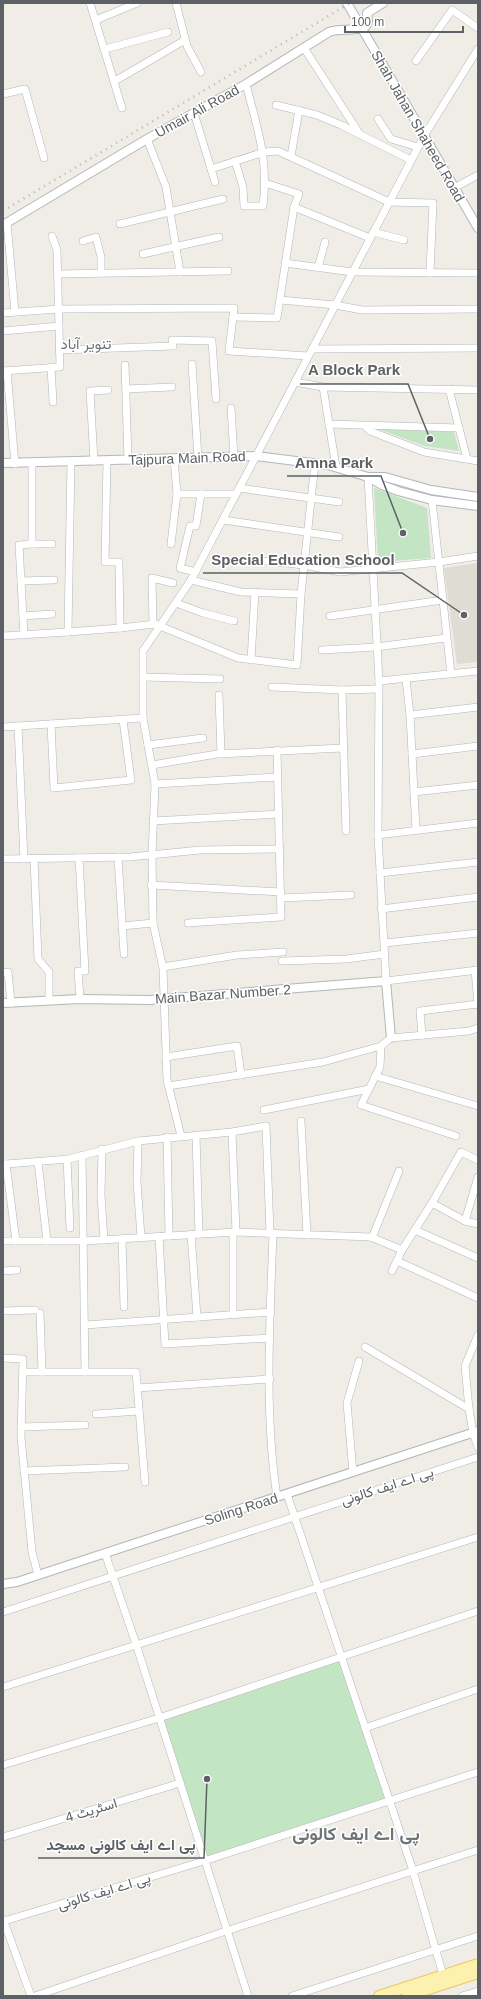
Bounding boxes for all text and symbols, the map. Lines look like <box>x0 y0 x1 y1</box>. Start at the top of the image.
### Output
scale bar <box>345 8 463 34</box>
text: 100 m <box>351 15 384 29</box>
street label: Shah Jahan Shaheed Road <box>368 48 468 204</box>
street label: Umair Ali Road <box>152 81 242 141</box>
district label: تنویر آباد <box>61 335 111 353</box>
callout: A Block Park <box>300 357 408 384</box>
text: A Block Park <box>308 361 401 378</box>
street label: Tajpura Main Road <box>128 448 246 468</box>
callout: Amna Park <box>287 449 381 476</box>
text: Amna Park <box>295 454 374 471</box>
callout: Special Education School <box>203 546 402 573</box>
text: Special Education School <box>211 551 395 568</box>
street label: Main Bazar Number 2 <box>155 981 292 1007</box>
street label: پی اے ایف کالونی <box>339 1463 436 1510</box>
street label: Soling Road <box>202 1490 280 1528</box>
street label: اسٹریٹ 4 <box>63 1795 119 1826</box>
district label: پی اے ایف کالونی <box>292 1824 420 1846</box>
callout: پی اے ایف کالونی مسجد <box>38 1831 204 1858</box>
text: پی اے ایف کالونی مسجد <box>46 1836 196 1855</box>
street label: پی اے ایف کالونی <box>56 1869 153 1915</box>

